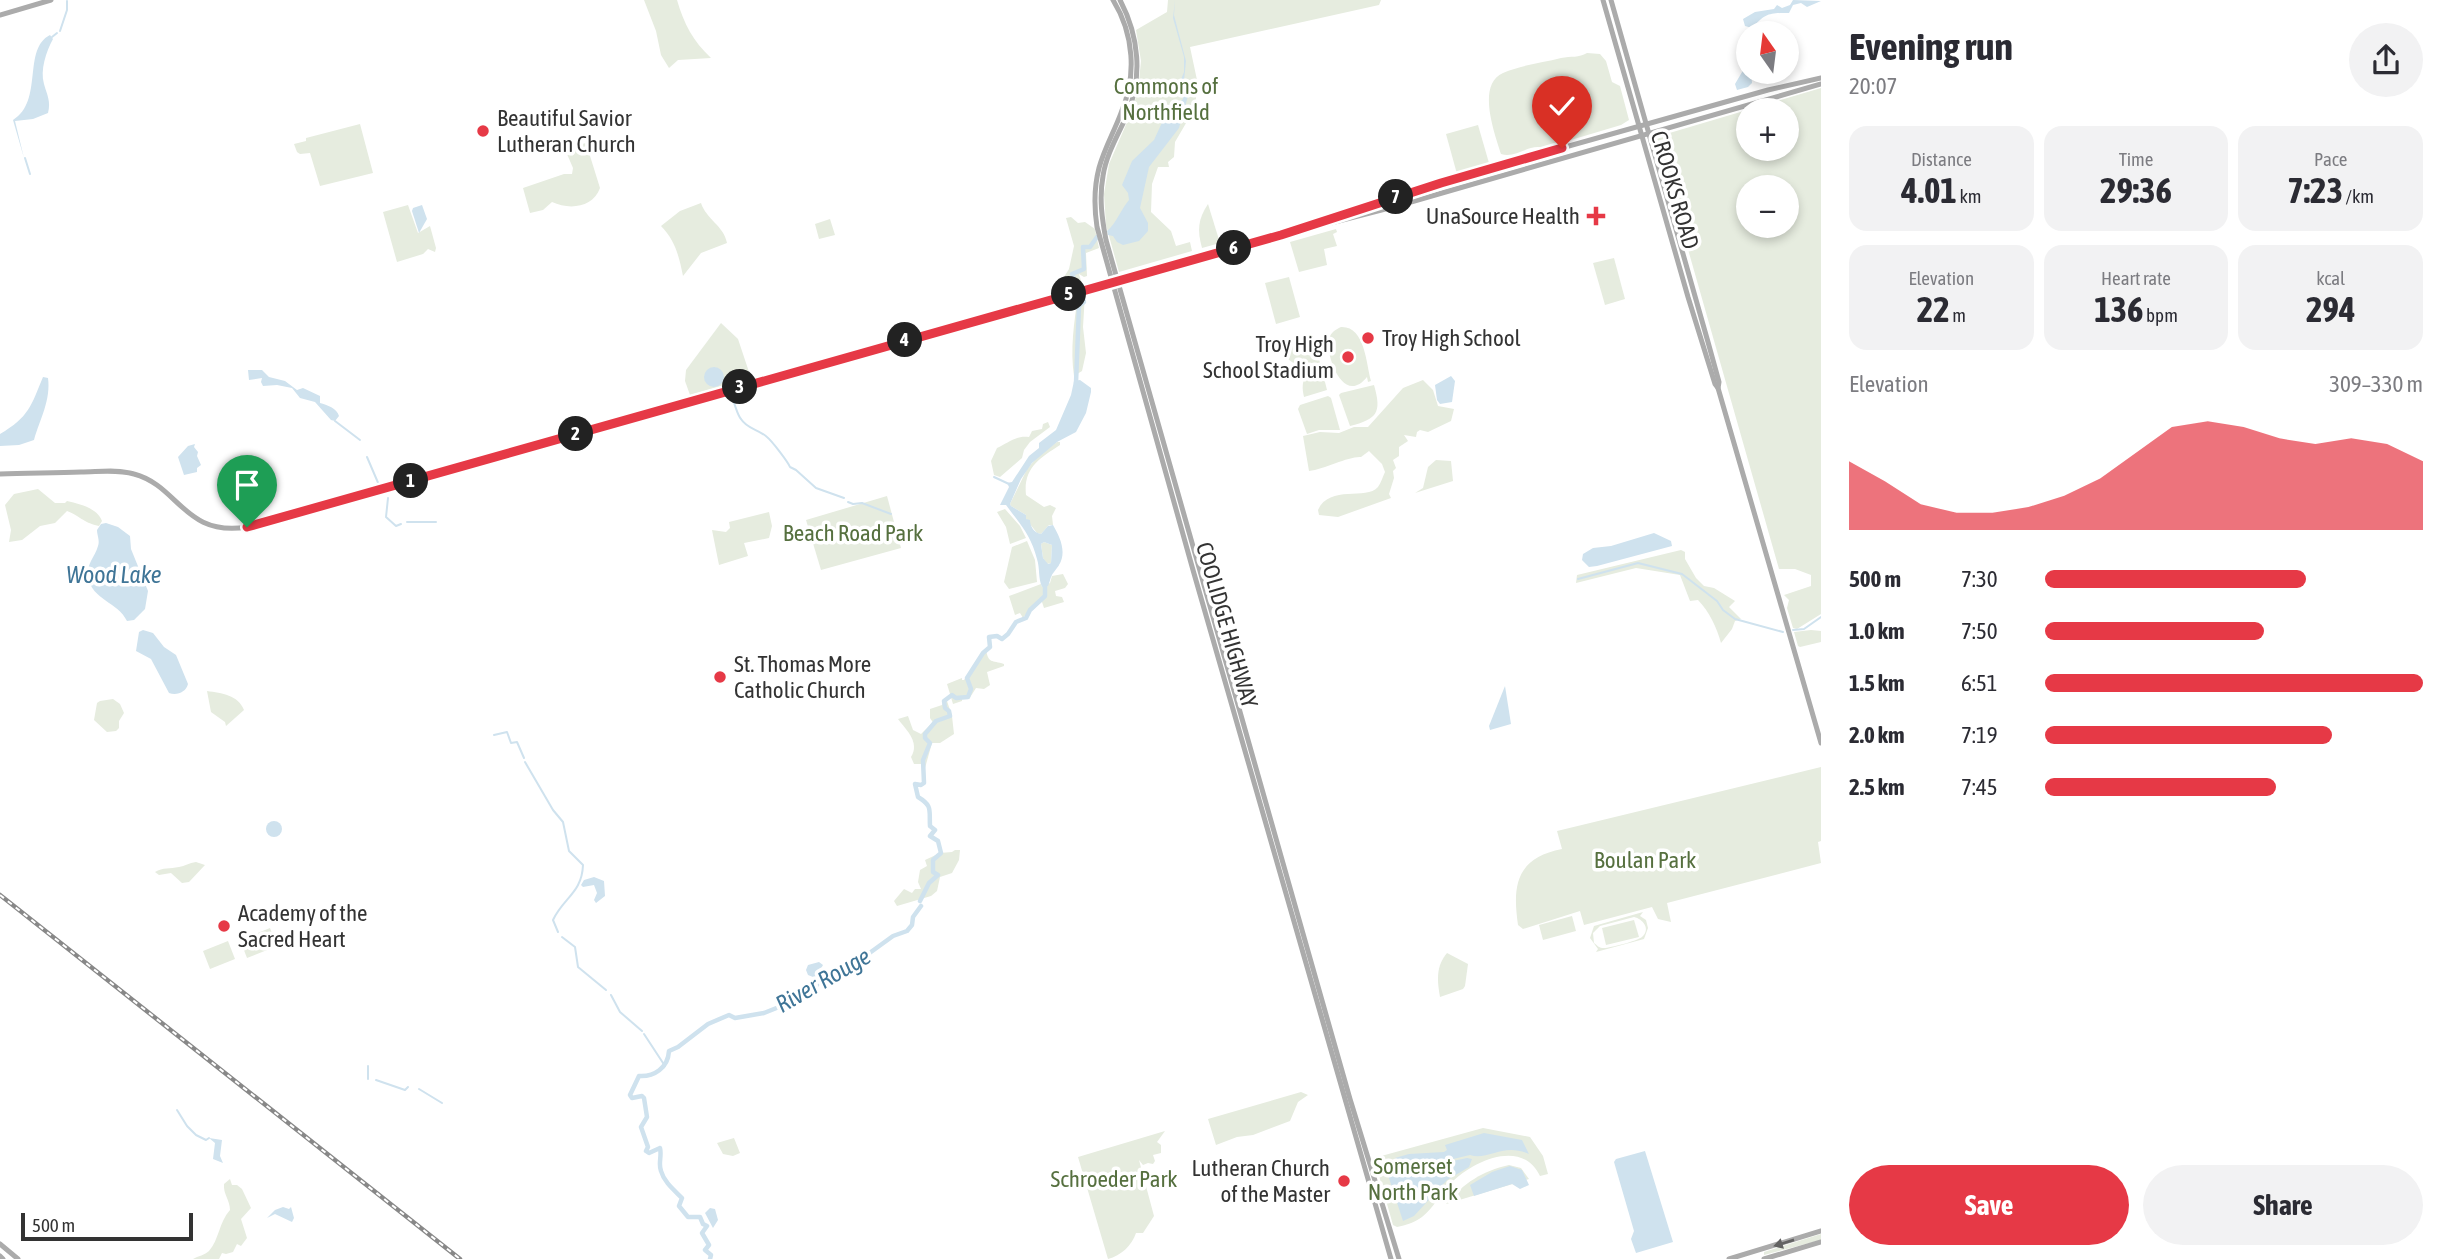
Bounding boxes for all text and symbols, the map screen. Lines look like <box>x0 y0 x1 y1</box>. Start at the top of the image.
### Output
north arrow <box>1736 21 1799 84</box>
map controls <box>1736 21 1799 238</box>
button: share <box>2349 23 2423 97</box>
text: Evening run <box>1849 25 2013 68</box>
park label: Commons of Northfield <box>1114 73 1218 125</box>
text: 20:07 <box>1849 73 1897 99</box>
pin <box>1532 76 1592 148</box>
icon: check <box>1543 87 1581 125</box>
button: + <box>1736 98 1799 161</box>
place label: Beautiful Savior Lutheran Church <box>497 105 636 157</box>
marker: Beautiful Savior Lutheran Church <box>475 123 491 139</box>
street label: CROOKS ROAD <box>1646 128 1704 252</box>
text: Distance <box>1911 148 1972 170</box>
text: Time <box>2119 148 2153 170</box>
text: Pace <box>2314 148 2347 170</box>
text: 4.01 <box>1901 170 1957 210</box>
text: 29:36 <box>2100 170 2172 210</box>
text: 7:23 <box>2287 170 2343 210</box>
button: − <box>1736 175 1799 238</box>
pin: 7 <box>1378 180 1414 214</box>
text: 7 <box>1391 185 1400 207</box>
text: km <box>1957 185 1981 207</box>
text: /km <box>2343 185 2374 207</box>
place label: UnaSource Health <box>1426 203 1580 229</box>
marker: UnaSource Health <box>1586 206 1606 226</box>
pin: 6 <box>1216 230 1252 266</box>
text: 6 <box>1229 236 1238 258</box>
text: Elevation <box>1908 267 1974 289</box>
text: Heart rate <box>2101 267 2171 289</box>
text: kcal <box>2316 267 2345 289</box>
pin: 5 <box>1052 276 1086 312</box>
text: 5 <box>1064 282 1073 304</box>
text: 22 <box>1917 289 1950 329</box>
text: 136 <box>2094 289 2144 329</box>
text: 294 <box>2306 289 2355 329</box>
text: m <box>1950 304 1966 326</box>
text: bpm <box>2144 304 2178 326</box>
pin: 4 <box>888 322 922 358</box>
place label: Troy High School <box>1382 325 1521 351</box>
text: 4 <box>900 328 909 350</box>
marker: Troy High School <box>1360 330 1376 346</box>
place label: Troy High School Stadium <box>1203 331 1334 383</box>
marker: Troy High School Stadium <box>1340 349 1356 365</box>
pin: 3 <box>722 370 758 404</box>
text: Elevation <box>1849 371 1929 397</box>
text: 309–330 m <box>2329 371 2423 397</box>
text: 3 <box>735 375 744 397</box>
pin: 2 <box>558 416 594 452</box>
text: 2 <box>571 422 580 444</box>
pin <box>217 455 277 527</box>
pin: 1 <box>394 463 428 498</box>
icon: arrive <box>228 466 266 504</box>
text: 1 <box>406 469 415 491</box>
park label: Beach Road Park <box>783 520 923 546</box>
street label: COOLIDGE HIGHWAY <box>1191 539 1263 711</box>
water label: Wood Lake <box>66 561 162 588</box>
text: 500 m <box>1849 566 1901 592</box>
text: 7:30 <box>1961 566 1998 592</box>
text: 1.0 km <box>1849 618 1905 644</box>
text: 7:50 <box>1961 618 1998 644</box>
place label: St. Thomas More Catholic Church <box>734 651 871 703</box>
marker: St. Thomas More Catholic Church <box>712 669 728 685</box>
text: 1.5 km <box>1849 670 1905 696</box>
text: 6:51 <box>1961 670 1998 696</box>
text: 2.0 km <box>1849 722 1905 748</box>
text: 7:19 <box>1961 722 1998 748</box>
text: 2.5 km <box>1849 774 1905 800</box>
text: 7:45 <box>1961 774 1998 800</box>
park label: Boulan Park <box>1594 847 1696 873</box>
place label: Academy of the Sacred Heart <box>238 900 368 952</box>
marker: Academy of the Sacred Heart <box>216 918 232 934</box>
water label: River Rouge <box>771 942 875 1018</box>
park label: Somerset North Park <box>1368 1153 1458 1205</box>
place label: Lutheran Church of the Master <box>1191 1155 1331 1207</box>
button: Save <box>1849 1165 2129 1245</box>
button: Share <box>2143 1165 2423 1245</box>
park label: Schroeder Park <box>1051 1166 1177 1192</box>
marker: Lutheran Church of the Master <box>1336 1173 1352 1189</box>
scale bar <box>21 1210 192 1242</box>
text: 500 m <box>32 1214 75 1236</box>
one-way arrow <box>1773 1238 1794 1248</box>

